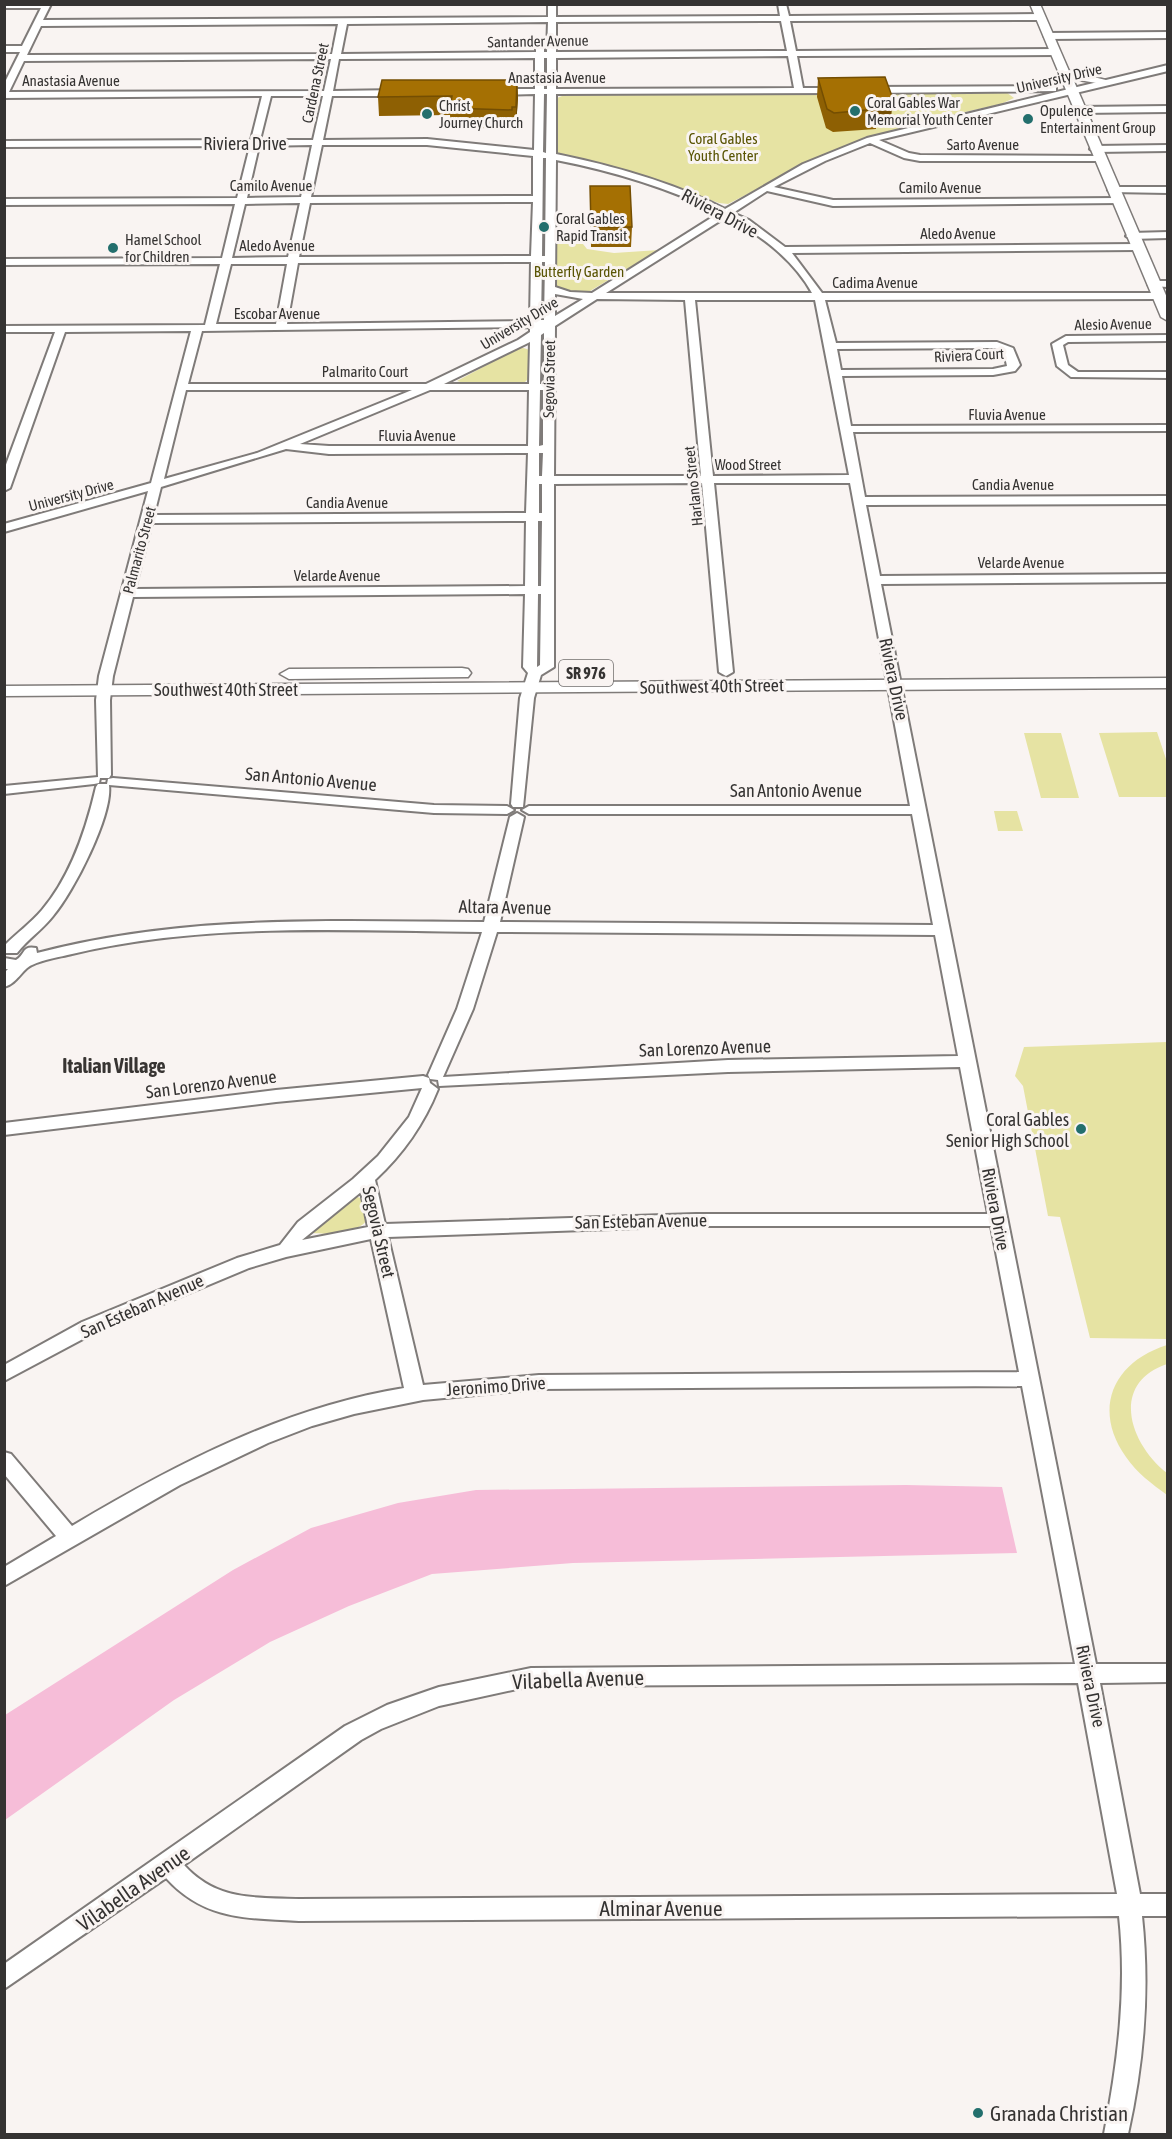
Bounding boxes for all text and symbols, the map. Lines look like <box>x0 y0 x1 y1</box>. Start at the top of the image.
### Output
street label: Santander Avenue <box>487 32 589 50</box>
street label: Cardena Street <box>298 41 332 125</box>
street label: University Drive <box>1015 60 1104 96</box>
street label: Anastasia Avenue <box>508 69 606 86</box>
street label: Anastasia Avenue <box>22 72 120 89</box>
place label: Coral Gables War Memorial Youth Center <box>867 94 993 128</box>
place label: Christ Journey Church <box>439 97 523 131</box>
place label: Opulence Entertainment Group <box>1040 102 1156 136</box>
marker: Coral Gables War Memorial Youth Center <box>848 104 862 118</box>
marker: Christ Journey Church <box>420 107 434 121</box>
marker: Opulence Entertainment Group <box>1021 112 1035 126</box>
park label: Coral Gables Youth Center <box>688 130 759 164</box>
street label: Riviera Drive <box>203 133 287 154</box>
street label: Sarto Avenue <box>947 136 1019 153</box>
street label: Camilo Avenue <box>230 177 312 194</box>
street label: Camilo Avenue <box>899 179 981 196</box>
street label: Riviera Drive <box>678 184 762 242</box>
place label: Coral Gables Rapid Transit <box>556 210 627 244</box>
marker: Coral Gables Rapid Transit <box>537 220 551 234</box>
street label: Aledo Avenue <box>920 225 996 242</box>
place label: Hamel School for Children <box>125 231 202 265</box>
street label: Aledo Avenue <box>239 237 315 254</box>
marker: Hamel School for Children <box>106 241 120 255</box>
park label: Butterfly Garden <box>534 263 624 280</box>
street label: Cadima Avenue <box>832 274 918 291</box>
street label: University Drive <box>477 293 561 353</box>
street label: Escobar Avenue <box>234 305 320 322</box>
street label: Alesio Avenue <box>1074 315 1152 333</box>
street label: Segovia Street <box>540 340 558 418</box>
street label: Riviera Court <box>934 345 1004 365</box>
street label: Palmarito Court <box>322 363 408 380</box>
street label: Fluvia Avenue <box>968 406 1046 423</box>
street label: Fluvia Avenue <box>378 427 456 444</box>
street label: Harlano Street <box>680 445 706 527</box>
street label: Wood Street <box>715 456 781 473</box>
street label: University Drive <box>27 475 116 515</box>
street label: Candia Avenue <box>972 476 1054 493</box>
street label: Candia Avenue <box>306 494 388 511</box>
street label: Palmarito Street <box>119 504 159 596</box>
street label: Velarde Avenue <box>978 554 1064 571</box>
street label: Velarde Avenue <box>294 567 380 584</box>
street label: Riviera Drive <box>875 636 913 722</box>
road number: SR 976 <box>559 660 613 686</box>
street label: Southwest 40th Street <box>640 674 784 698</box>
street label: Southwest 40th Street <box>154 679 298 700</box>
street label: San Antonio Avenue <box>244 763 378 795</box>
street label: San Antonio Avenue <box>730 780 862 801</box>
street label: Altara Avenue <box>458 896 552 918</box>
street label: San Lorenzo Avenue <box>639 1035 771 1061</box>
district label: Italian Village <box>62 1054 166 1077</box>
street label: San Lorenzo Avenue <box>144 1066 278 1102</box>
place label: Coral Gables Senior High School <box>946 1109 1069 1151</box>
marker: Coral Gables Senior High School <box>1074 1122 1088 1136</box>
street label: Riviera Drive <box>978 1166 1014 1252</box>
street label: Segovia Street <box>358 1184 400 1280</box>
street label: San Esteban Avenue <box>575 1209 707 1233</box>
street label: San Esteban Avenue <box>77 1270 207 1342</box>
street label: Jeronimo Drive <box>446 1372 546 1400</box>
street label: Riviera Drive <box>1072 1643 1110 1729</box>
street label: Vilabella Avenue <box>512 1665 644 1693</box>
street label: Vilabella Avenue <box>72 1840 194 1936</box>
street label: Alminar Avenue <box>600 1896 722 1920</box>
place label: Granada Christian <box>990 2101 1128 2125</box>
marker: Granada Christian <box>971 2106 985 2120</box>

